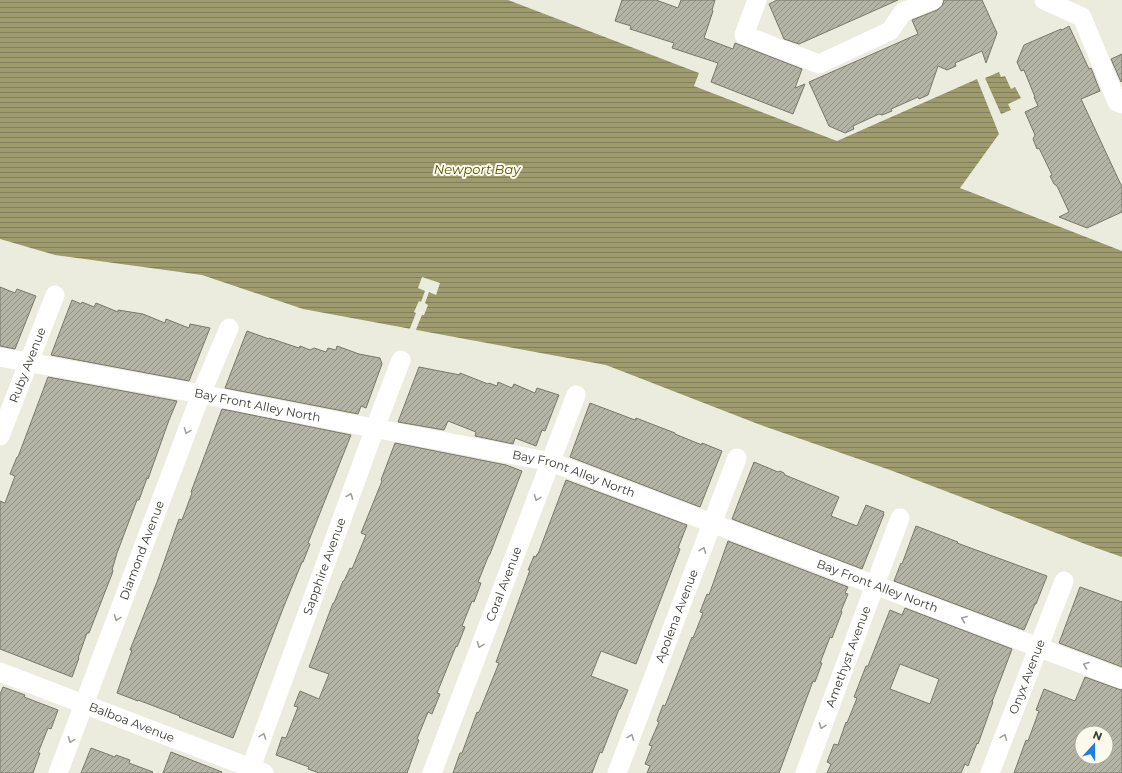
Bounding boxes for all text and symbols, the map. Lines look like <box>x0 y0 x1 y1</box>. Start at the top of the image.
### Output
water label: Newport Bay <box>434 161 521 177</box>
street label: Ruby Avenue <box>6 325 49 405</box>
street label: Bay Front Alley North <box>193 385 322 425</box>
one-way arrow <box>184 427 192 434</box>
street label: Bay Front Alley North <box>511 447 637 500</box>
one-way arrow <box>346 492 354 499</box>
one-way arrow <box>534 493 542 501</box>
street label: Diamond Avenue <box>116 498 167 602</box>
street label: Sapphire Avenue <box>299 515 349 617</box>
street label: Coral Avenue <box>482 545 525 624</box>
one-way arrow <box>698 547 706 554</box>
street label: Bay Front Alley North <box>815 556 940 615</box>
street label: Apolena Avenue <box>652 567 701 665</box>
street label: Amethyst Avenue <box>822 604 874 709</box>
one-way arrow <box>113 614 121 621</box>
one-way arrow <box>961 616 968 624</box>
street label: Onyx Avenue <box>1005 637 1048 716</box>
one-way arrow <box>477 642 485 649</box>
one-way arrow <box>1082 662 1089 670</box>
street label: Balboa Avenue <box>87 699 177 745</box>
one-way arrow <box>819 723 827 730</box>
north arrow <box>1074 725 1114 765</box>
text: N <box>1091 728 1104 744</box>
one-way arrow <box>258 733 266 740</box>
one-way arrow <box>626 733 634 740</box>
one-way arrow <box>1000 733 1008 740</box>
one-way arrow <box>68 736 76 743</box>

